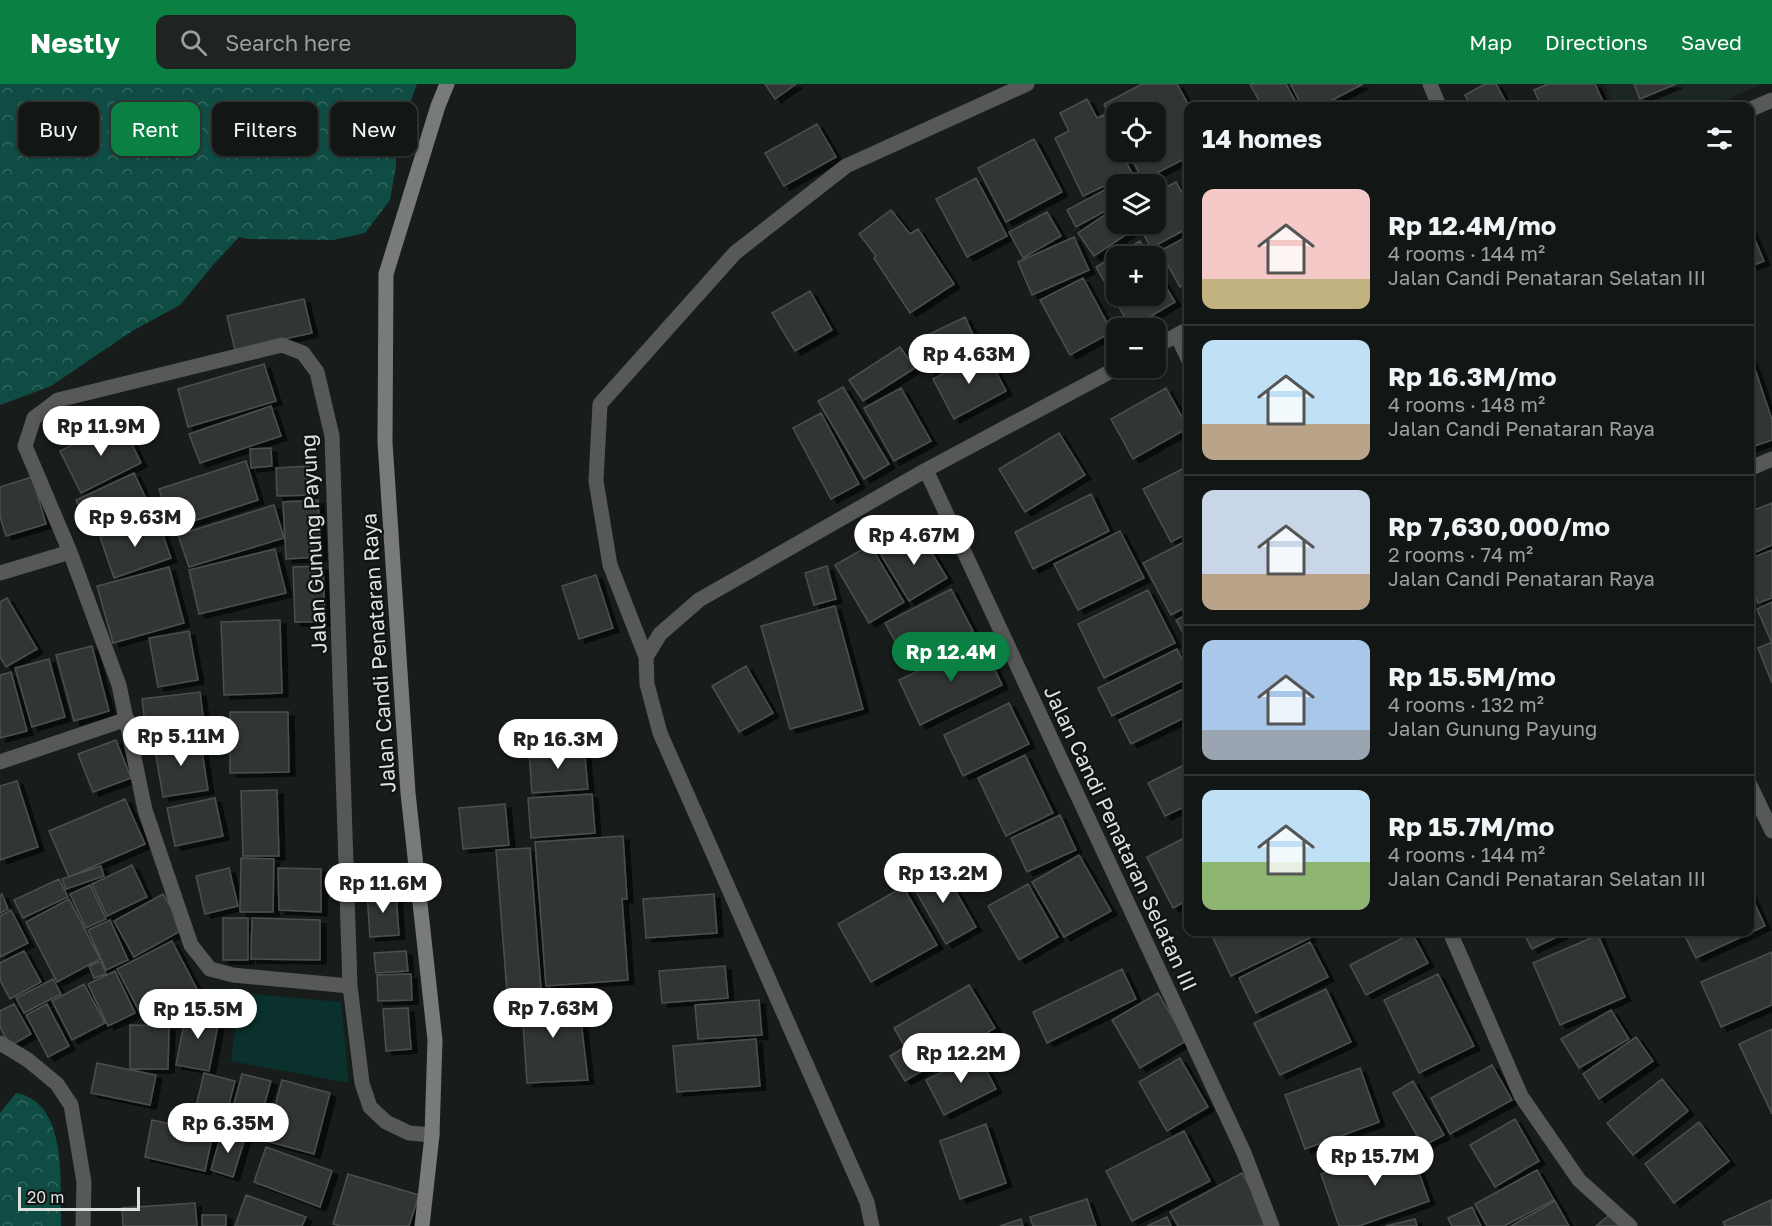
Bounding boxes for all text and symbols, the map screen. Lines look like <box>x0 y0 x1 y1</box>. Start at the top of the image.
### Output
search box <box>156 15 576 69</box>
text: Nestly <box>30 26 120 59</box>
icon: search <box>177 26 210 59</box>
text: Search here <box>225 29 351 56</box>
text: Map <box>1469 29 1512 55</box>
text: Directions <box>1545 29 1648 55</box>
text: Saved <box>1681 29 1742 55</box>
chip: Buy <box>18 102 99 156</box>
chip: Rent <box>111 102 200 156</box>
chip: Filters <box>212 102 318 156</box>
chip: New <box>330 102 417 156</box>
map controls <box>1106 102 1166 378</box>
button: locate <box>1106 102 1166 162</box>
icon: filters <box>1703 122 1736 155</box>
text: 14 homes <box>1202 123 1322 154</box>
button: layers <box>1106 174 1166 234</box>
text: Rp 12.4M/mo <box>1388 210 1556 241</box>
icon: home <box>1250 213 1322 285</box>
text: 4 rooms · 144 m² <box>1388 241 1545 265</box>
button: + <box>1106 246 1166 306</box>
text: Jalan Candi Penataran Selatan III <box>1388 265 1706 289</box>
button: − <box>1106 318 1166 378</box>
pin: Rp 4.63M <box>907 334 1031 385</box>
text: Rp 4.63M <box>923 341 1015 365</box>
text: Rp 16.3M/mo <box>1388 361 1557 392</box>
icon: home <box>1250 364 1322 436</box>
text: 4 rooms · 148 m² <box>1388 392 1545 416</box>
pin: Rp 11.9M <box>39 406 163 457</box>
text: Rp 11.9M <box>57 413 145 437</box>
text: Jalan Candi Penataran Raya <box>1388 416 1655 440</box>
street label: Jalan Gunung Payung <box>294 434 332 654</box>
pin: Rp 9.63M <box>73 497 197 548</box>
text: Rp 9.63M <box>89 504 182 528</box>
text: Rp 7,630,000/mo <box>1388 511 1610 542</box>
street label: Jalan Candi Penataran Raya <box>355 512 401 794</box>
icon: home <box>1250 514 1322 586</box>
pin: Rp 4.67M <box>852 515 976 566</box>
text: Rp 4.67M <box>868 522 960 546</box>
text: 2 rooms · 74 m² <box>1388 542 1533 566</box>
text: Jalan Candi Penataran Raya <box>1388 566 1655 590</box>
pin: Rp 12.4M <box>889 632 1013 683</box>
text: Rp 12.4M <box>906 639 996 663</box>
text: Rp 15.5M/mo <box>1388 661 1556 692</box>
icon: home <box>1250 664 1322 736</box>
street label: Jalan Candi Penataran Selatan III <box>1039 681 1203 995</box>
text: 4 rooms · 132 m² <box>1388 692 1544 716</box>
pin: Rp 5.11M <box>119 716 243 767</box>
text: Jalan Gunung Payung <box>1388 716 1597 740</box>
pin: Rp 16.3M <box>496 719 620 770</box>
text: Rp 5.11M <box>137 723 225 747</box>
text: Rp 16.3M <box>513 726 603 750</box>
text: Rp 15.7M/mo <box>1388 811 1554 842</box>
icon: home <box>1250 814 1322 886</box>
text: 4 rooms · 144 m² <box>1388 842 1545 866</box>
pin: Rp 13.2M <box>881 853 1005 904</box>
text: Rp 13.2M <box>898 860 988 884</box>
pin: Rp 11.6M <box>321 863 445 914</box>
text: Jalan Candi Penataran Selatan III <box>1388 866 1706 890</box>
text: Rp 11.6M <box>339 870 427 894</box>
pin: Rp 7.63M <box>491 988 615 1039</box>
pin: Rp 15.5M <box>136 989 260 1040</box>
text: Rp 7.63M <box>507 995 599 1019</box>
text: Rp 15.5M <box>153 996 243 1020</box>
pin: Rp 12.2M <box>899 1033 1023 1084</box>
text: Rp 12.2M <box>916 1040 1006 1064</box>
pin: Rp 6.35M <box>166 1103 290 1154</box>
text: Rp 6.35M <box>182 1110 274 1134</box>
pin: Rp 15.7M <box>1313 1136 1437 1187</box>
text: Rp 15.7M <box>1331 1143 1419 1167</box>
scale bar <box>18 1184 140 1212</box>
text: 20 m <box>27 1187 64 1207</box>

